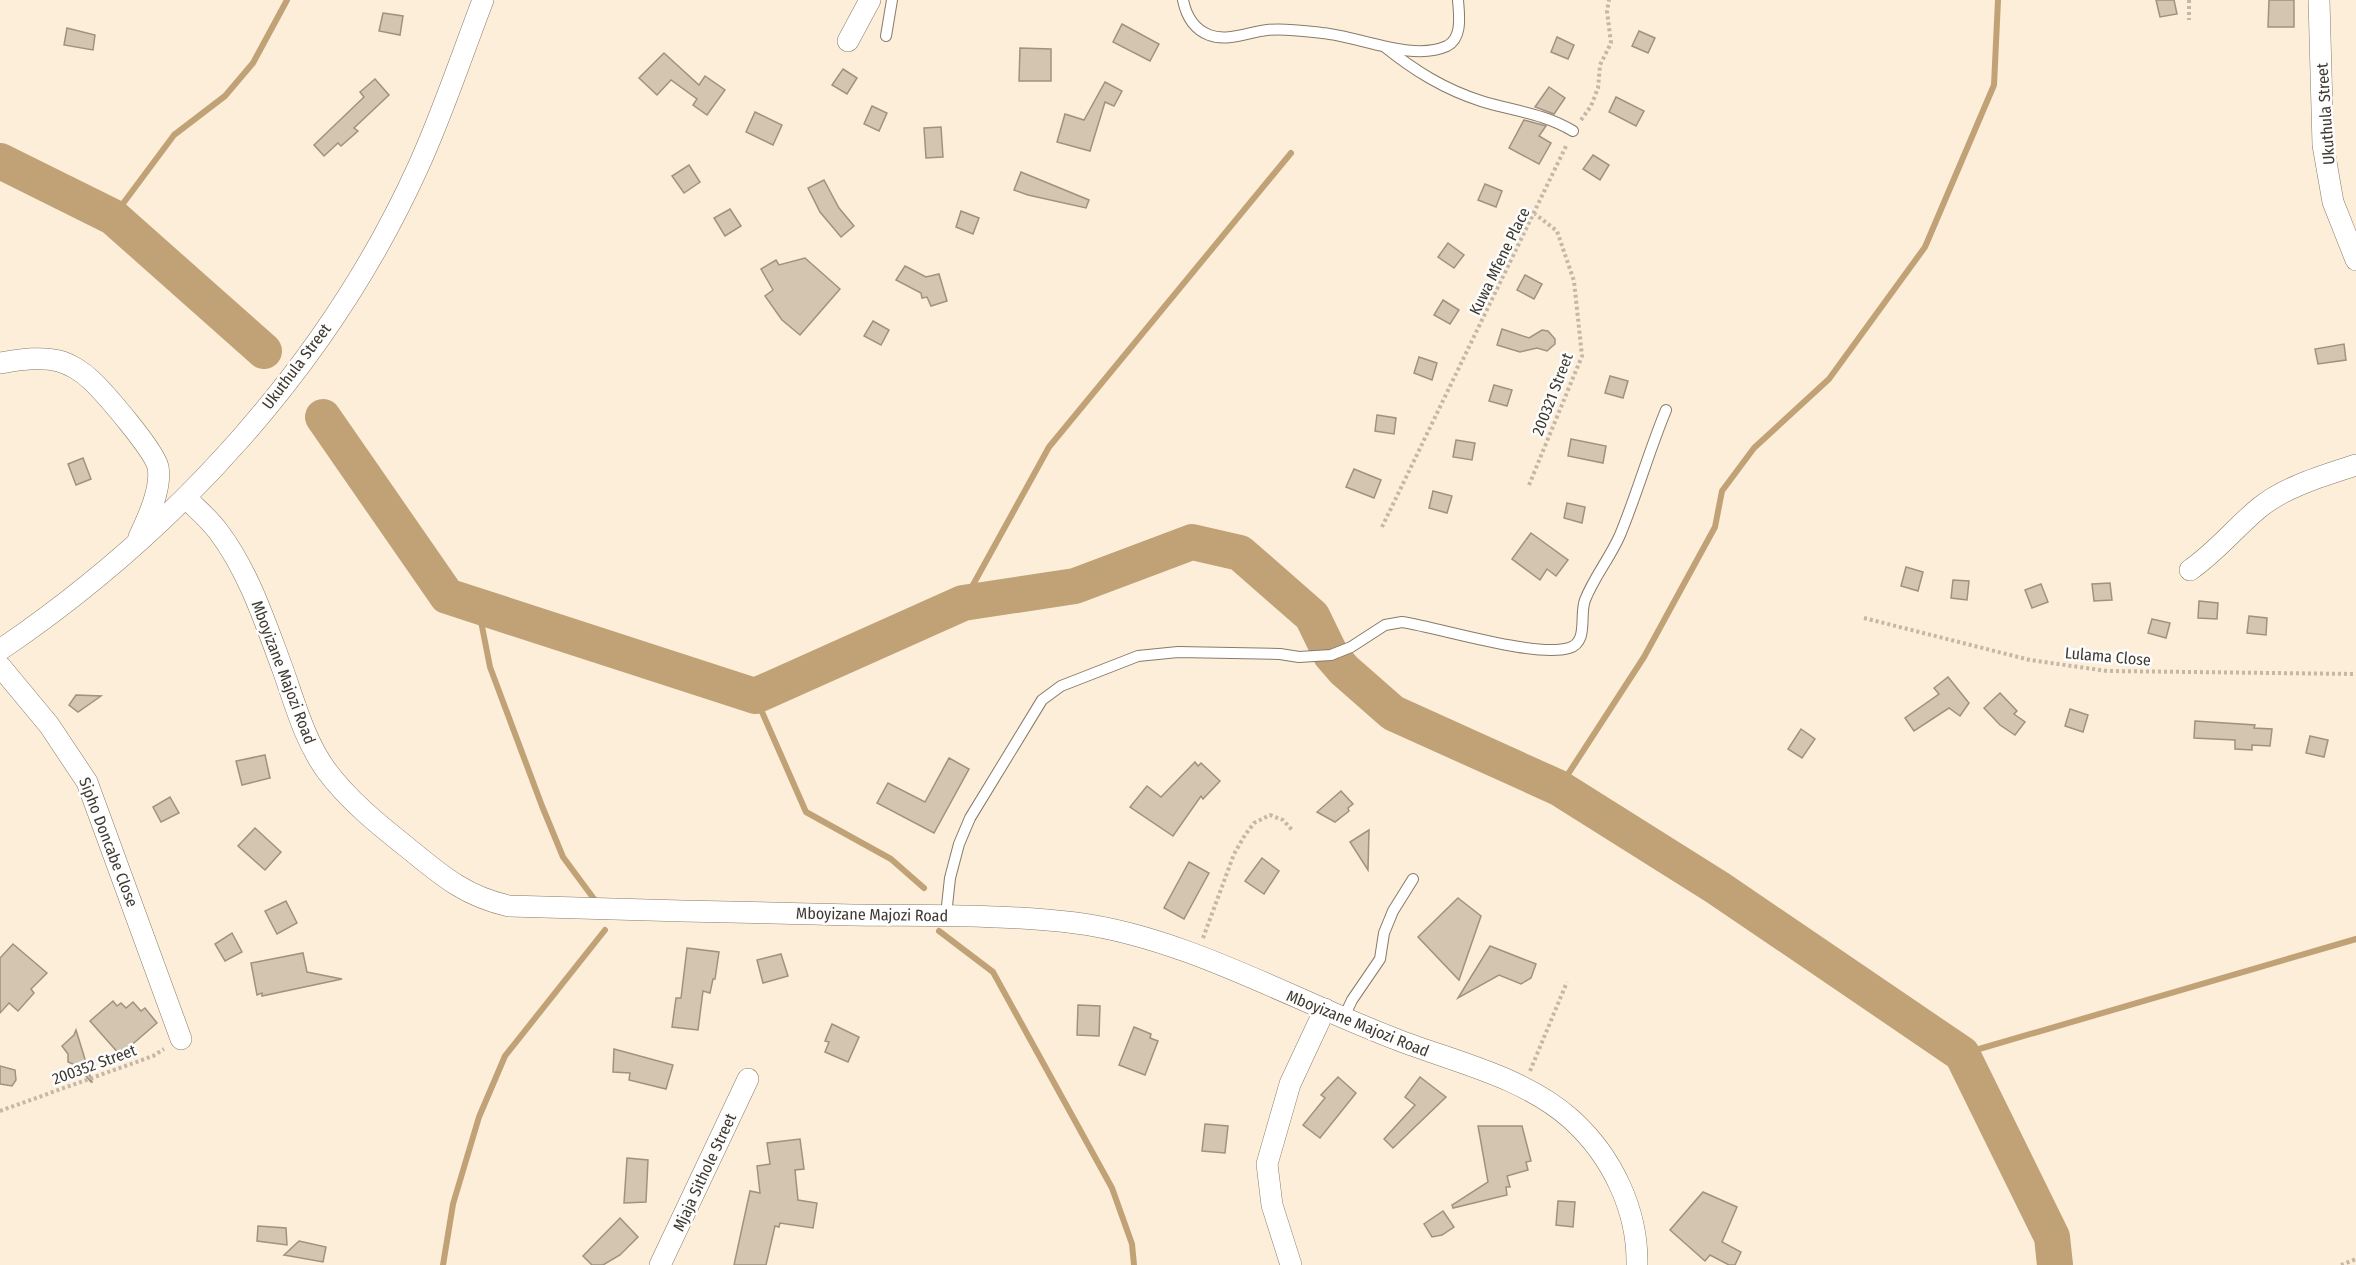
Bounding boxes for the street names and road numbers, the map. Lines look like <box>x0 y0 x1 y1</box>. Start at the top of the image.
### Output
street label: Ukuthula Street <box>2312 62 2339 166</box>
street label: Kuwa Mfene Place <box>1465 204 1534 318</box>
street label: Ukuthula Street <box>258 319 335 413</box>
street label: 200321 Street <box>1528 350 1577 438</box>
street label: Mboyizane Majozi Road <box>247 598 320 747</box>
street label: Lulama Close <box>2064 643 2152 670</box>
street label: Sipho Doncabe Close <box>75 775 142 910</box>
street label: Mboyizane Majozi Road <box>796 904 948 925</box>
street label: Mboyizane Majozi Road <box>1284 986 1432 1061</box>
street label: 200352 Street <box>50 1040 140 1088</box>
street label: Mjaja Sithole Street <box>669 1110 740 1234</box>

